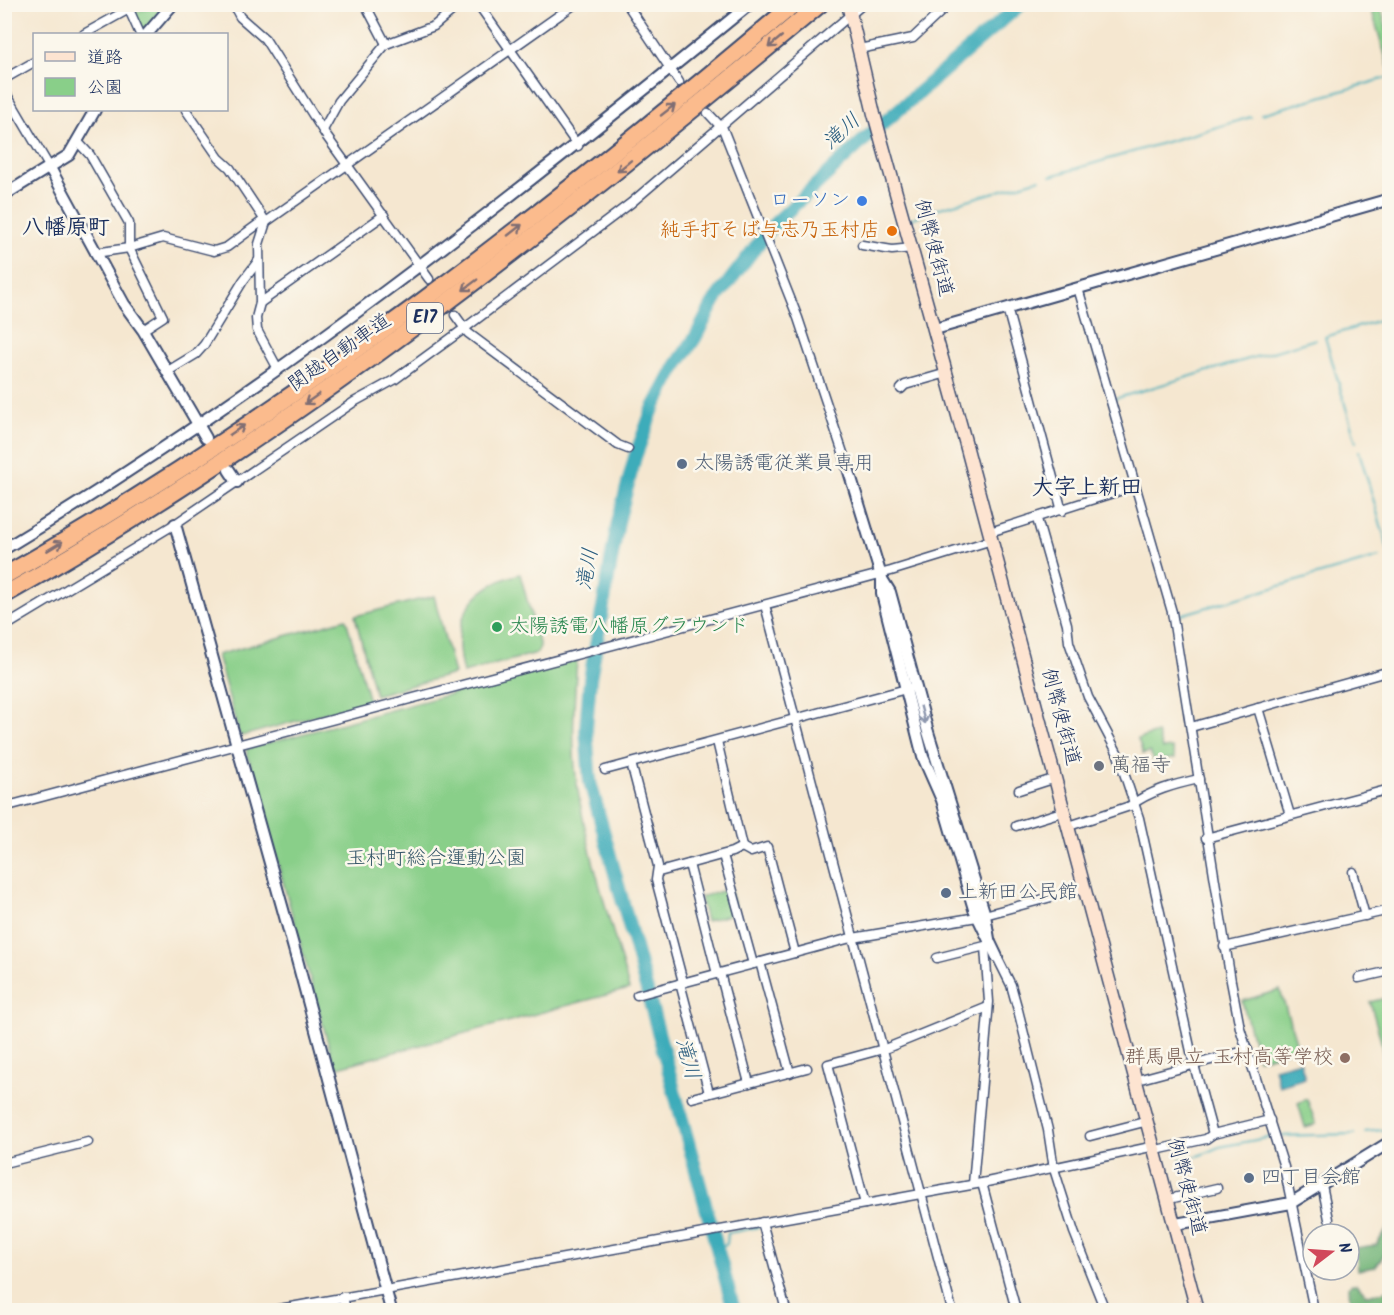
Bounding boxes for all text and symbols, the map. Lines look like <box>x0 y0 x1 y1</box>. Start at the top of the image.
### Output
legend <box>33 33 228 111</box>
one-way arrow <box>768 35 783 49</box>
text: 道路 <box>87 44 123 73</box>
text: 公園 <box>87 74 123 103</box>
one-way arrow <box>660 103 676 116</box>
water label: 滝川 <box>815 106 869 158</box>
one-way arrow <box>616 159 632 172</box>
place label: ローソン <box>770 185 850 217</box>
marker: ローソン <box>855 194 869 208</box>
street label: 例幣使街道 <box>905 196 961 300</box>
district label: 八幡原町 <box>22 211 110 246</box>
place label: 純手打そば与志乃玉村店 <box>660 215 880 247</box>
one-way arrow <box>506 224 522 237</box>
marker: 純手打そば与志乃玉村店 <box>885 224 899 238</box>
one-way arrow <box>462 278 478 291</box>
road number: E17 <box>407 303 443 333</box>
street label: 関越自動車道 <box>282 305 398 401</box>
one-way arrow <box>304 393 320 405</box>
one-way arrow <box>229 424 245 436</box>
place label: 太陽誘電従業員専用 <box>694 448 874 480</box>
marker: 太陽誘電従業員専用 <box>675 457 689 471</box>
district label: 大字上新田 <box>1032 471 1142 506</box>
one-way arrow <box>46 540 63 552</box>
water label: 滝川 <box>568 545 608 593</box>
place label: 太陽誘電八幡原グラウンド <box>509 611 749 643</box>
marker: 太陽誘電八幡原グラウンド <box>490 620 504 634</box>
street label: 例幣使街道 <box>1032 665 1088 769</box>
one-way arrow <box>918 705 930 724</box>
place label: 萬福寺 <box>1111 750 1171 782</box>
marker: 萬福寺 <box>1092 759 1106 773</box>
park label: 玉村町総合運動公園 <box>346 843 526 875</box>
place label: 上新田公民館 <box>958 877 1078 909</box>
marker: 上新田公民館 <box>939 886 953 900</box>
water label: 滝川 <box>666 1034 708 1084</box>
place label: 群馬県立 玉村高等学校 <box>1125 1042 1333 1074</box>
marker: 群馬県立 玉村高等学校 <box>1338 1051 1352 1065</box>
street label: 例幣使街道 <box>1158 1135 1214 1239</box>
place label: 四丁目会館 <box>1261 1162 1361 1194</box>
marker: 四丁目会館 <box>1242 1171 1256 1185</box>
north arrow <box>1301 1222 1361 1282</box>
text: N <box>1330 1240 1357 1257</box>

